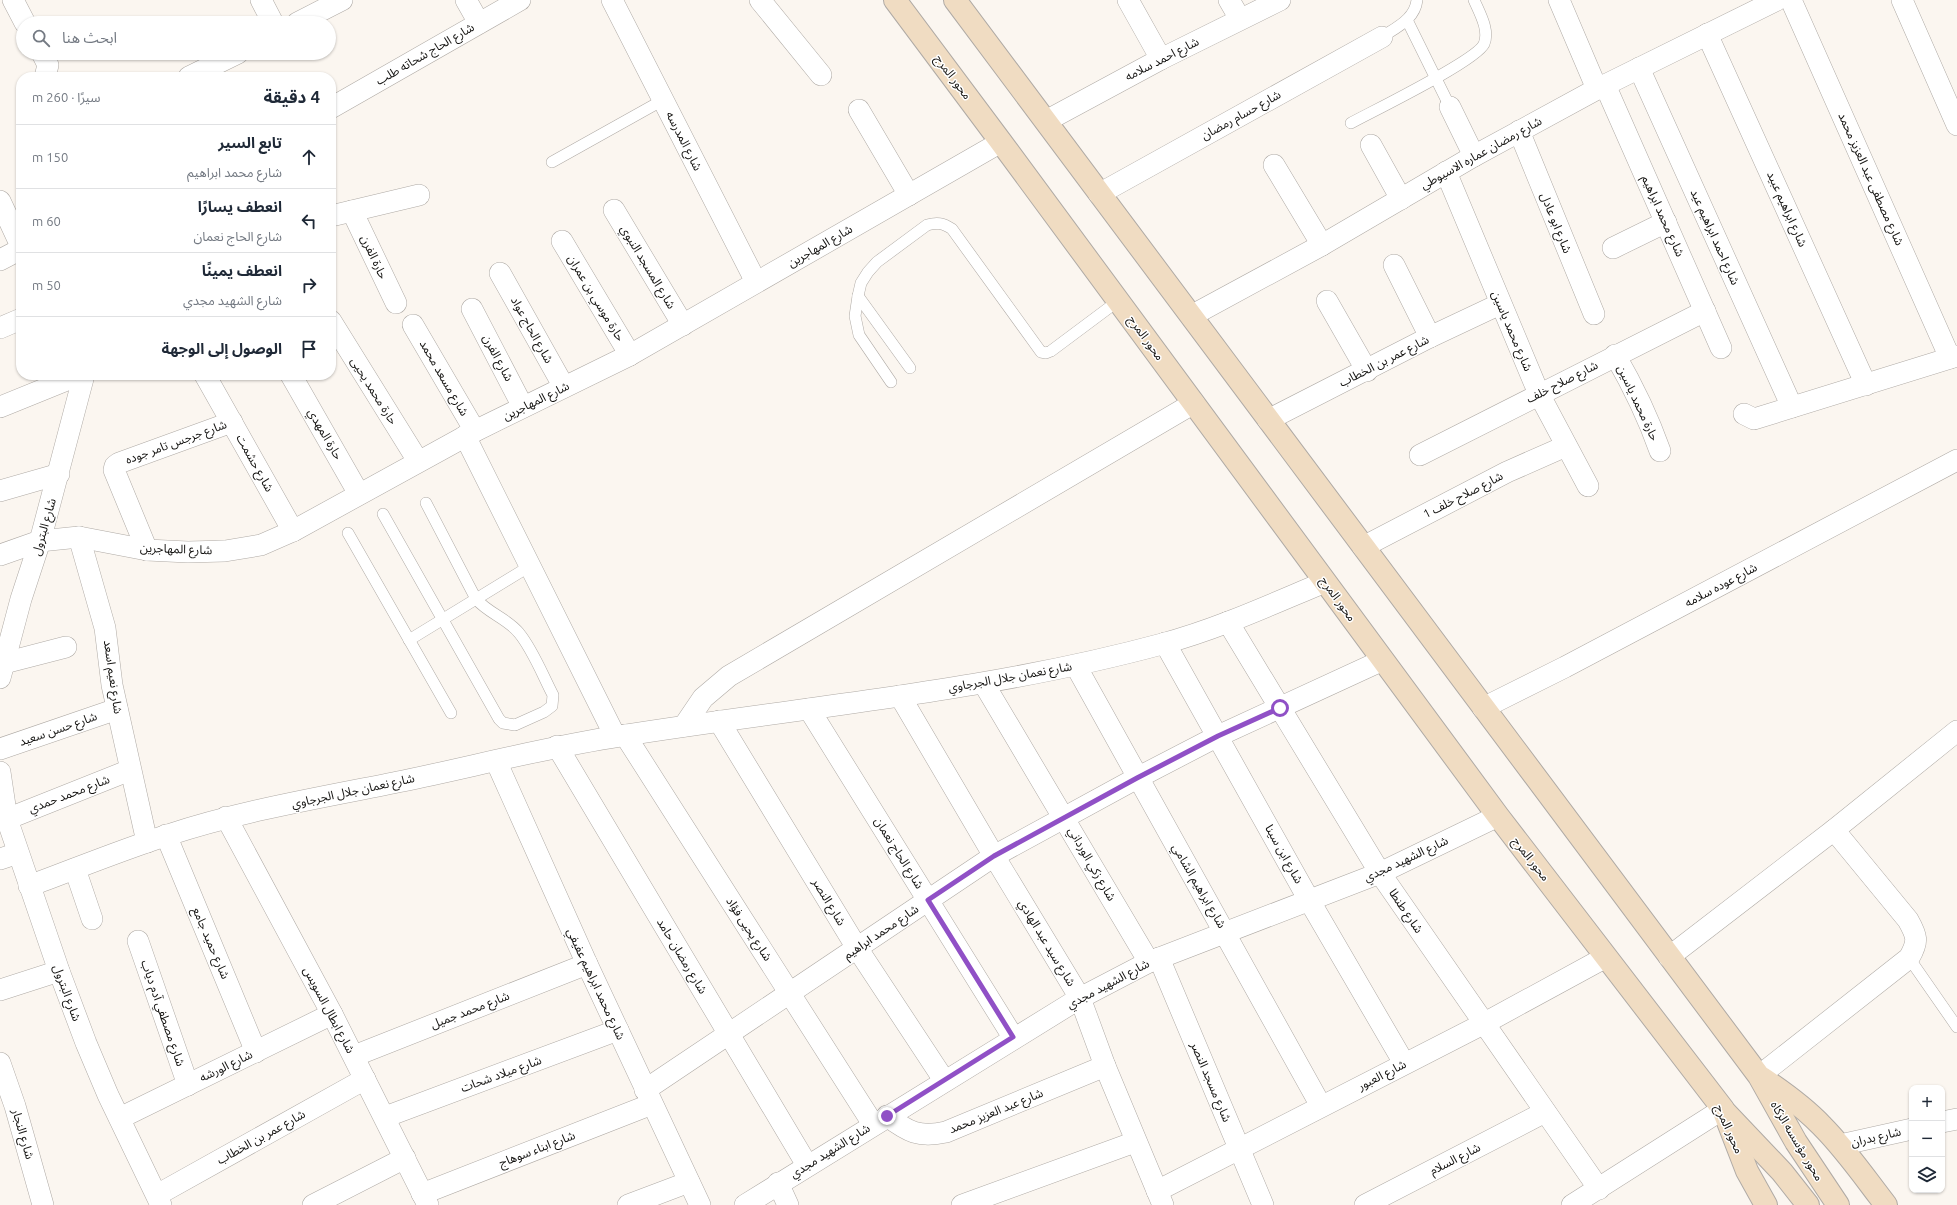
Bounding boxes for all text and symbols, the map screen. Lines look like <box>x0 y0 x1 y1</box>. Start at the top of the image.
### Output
search box <box>16 16 336 60</box>
street label: شارع الحاج شحاته طلب <box>373 20 478 90</box>
icon: search <box>30 27 52 49</box>
text: ابحث هنا <box>62 29 117 46</box>
street label: شارع احمد سلامه <box>1123 34 1202 85</box>
street label: محور المرج <box>930 52 974 103</box>
text: 4 دقيقة <box>264 87 320 106</box>
street label: شارع حسام رمضان <box>1199 87 1284 144</box>
text: سيرًا · 260 m <box>32 90 100 104</box>
street label: شارع المدرسه <box>661 109 705 174</box>
street label: شارع مصطفى عبد العزيز محمد <box>1833 110 1907 248</box>
street label: شارع رمضان عماره الاسيوطي <box>1418 114 1545 195</box>
text: تابع السير <box>218 134 282 151</box>
icon: ahead <box>298 146 320 168</box>
text: 150 m <box>32 150 68 164</box>
text: شارع محمد ابراهيم <box>187 165 282 179</box>
street label: شارع ابراهيم عبيد <box>1762 169 1810 250</box>
street label: شارع محمد ابراهيم <box>1637 173 1687 260</box>
street label: شارع احمد ابراهيم عيد <box>1686 187 1742 288</box>
street label: شارع ابو عادل <box>1536 191 1575 256</box>
text: انعطف يسارًا <box>198 198 282 215</box>
icon: left <box>298 210 320 232</box>
text: 60 m <box>32 214 61 228</box>
street label: شارع المهاجرين <box>785 222 856 272</box>
street label: شارع المسجد النبوي <box>615 223 678 313</box>
text: شارع الحاج نعمان <box>193 229 282 243</box>
street label: حارة الفرن <box>358 233 390 281</box>
street label: حارة موسي بن عمران <box>562 252 627 345</box>
text: انعطف يمينًا <box>202 262 282 279</box>
icon: right <box>298 274 320 296</box>
text: 50 m <box>32 278 61 292</box>
street label: شارع محمد ياسين <box>1487 289 1535 374</box>
text: شارع الشهيد مجدي <box>183 293 282 307</box>
street label: شارع الحاج عواد <box>506 294 556 367</box>
street label: محور المرج <box>1123 313 1167 364</box>
street label: شارع الفرن <box>478 332 516 385</box>
street label: شارع عمر بن الخطاب <box>1337 332 1432 391</box>
icon: arrive <box>298 338 320 360</box>
street label: شارع مسعد محمد <box>415 338 471 419</box>
text: الوصول إلى الوجهة <box>162 340 282 357</box>
street label: حارة محمد يحيى <box>348 355 400 427</box>
street label: شارع صلاح خلف <box>1524 358 1601 408</box>
street label: حارة محمد ياسين <box>1614 363 1662 443</box>
street label: شارع المهاجرين <box>500 379 572 425</box>
street label: حارة المهدي <box>302 406 345 463</box>
street label: شارع جرجس تامر جوده <box>123 417 229 469</box>
street label: شارع حشمت <box>232 432 277 495</box>
street label: شارع صلاح خلف 1 <box>1421 469 1506 523</box>
street label: شارع البترول <box>29 497 61 558</box>
street label: شارع المهاجرين <box>139 541 212 559</box>
street label: شارع عوده سلامه <box>1682 560 1761 612</box>
street label: محور المرج <box>1315 574 1359 625</box>
street label: شارع نعيم اسعد <box>99 639 125 715</box>
street label: شارع نعمان جلال الجرجاوي <box>947 659 1073 698</box>
route start <box>1271 699 1289 717</box>
street label: شارع حسن سعيد <box>17 709 99 751</box>
street label: شارع نعمان جلال الجرجاوي <box>290 771 416 814</box>
street label: شارع محمد حمدي <box>27 772 112 818</box>
street label: شارع الحاج نعمان <box>870 815 927 892</box>
street label: شارع ابن سينا <box>1260 822 1306 887</box>
street label: شارع زكي الورداني <box>1063 825 1119 905</box>
street label: شارع الشهيد مجدي <box>1362 833 1452 887</box>
street label: محور المرج <box>1508 834 1553 885</box>
street label: شارع ابراهيم الشامي <box>1167 841 1229 932</box>
street label: شارع النصر <box>807 875 848 929</box>
street label: شارع طنطا <box>1384 886 1426 937</box>
street label: شارع يحيى فؤاد <box>722 895 775 965</box>
street label: شارع سيد عبد الهادي <box>1013 897 1078 990</box>
street label: شارع محمد ابراهيم <box>841 902 922 964</box>
street label: شارع حميد جامع <box>188 905 232 982</box>
street label: شارع رمضان حامد <box>652 916 710 997</box>
street label: شارع محمد ابراهيم عفيفي <box>561 926 628 1043</box>
street label: شارع الشهيد مجدي <box>1064 956 1153 1014</box>
street label: شارع مصطفي آدم دياب <box>136 958 188 1069</box>
street label: شارع البترول <box>48 963 84 1024</box>
street label: شارع ابطال السويس <box>299 964 358 1057</box>
street label: شارع محمد جميل <box>429 989 512 1033</box>
street label: شارع مسجد النصر <box>1186 1039 1234 1125</box>
street label: شارع الورشه <box>197 1047 256 1087</box>
street label: شارع ميلاد شحات <box>459 1053 544 1097</box>
street label: شارع العبور <box>1355 1057 1410 1095</box>
map controls <box>1909 1085 1945 1193</box>
button: + <box>1909 1085 1945 1121</box>
street label: شارع عبد العزيز محمد <box>947 1086 1046 1138</box>
street label: محور مؤسسه الزكاه <box>1768 1099 1826 1183</box>
street label: محور المرج <box>1710 1102 1746 1156</box>
street label: شارع النجار <box>7 1106 37 1161</box>
street label: شارع عمر بن الخطاب <box>214 1107 309 1169</box>
route end <box>878 1107 896 1125</box>
street label: شارع الشهيد مجدي <box>788 1121 874 1184</box>
button: − <box>1909 1121 1945 1157</box>
street label: شارع بدران <box>1850 1124 1903 1151</box>
street label: شارع ابناء سوهاج <box>497 1128 578 1172</box>
street label: شارع السلام <box>1427 1140 1484 1180</box>
button: layers <box>1909 1157 1945 1193</box>

